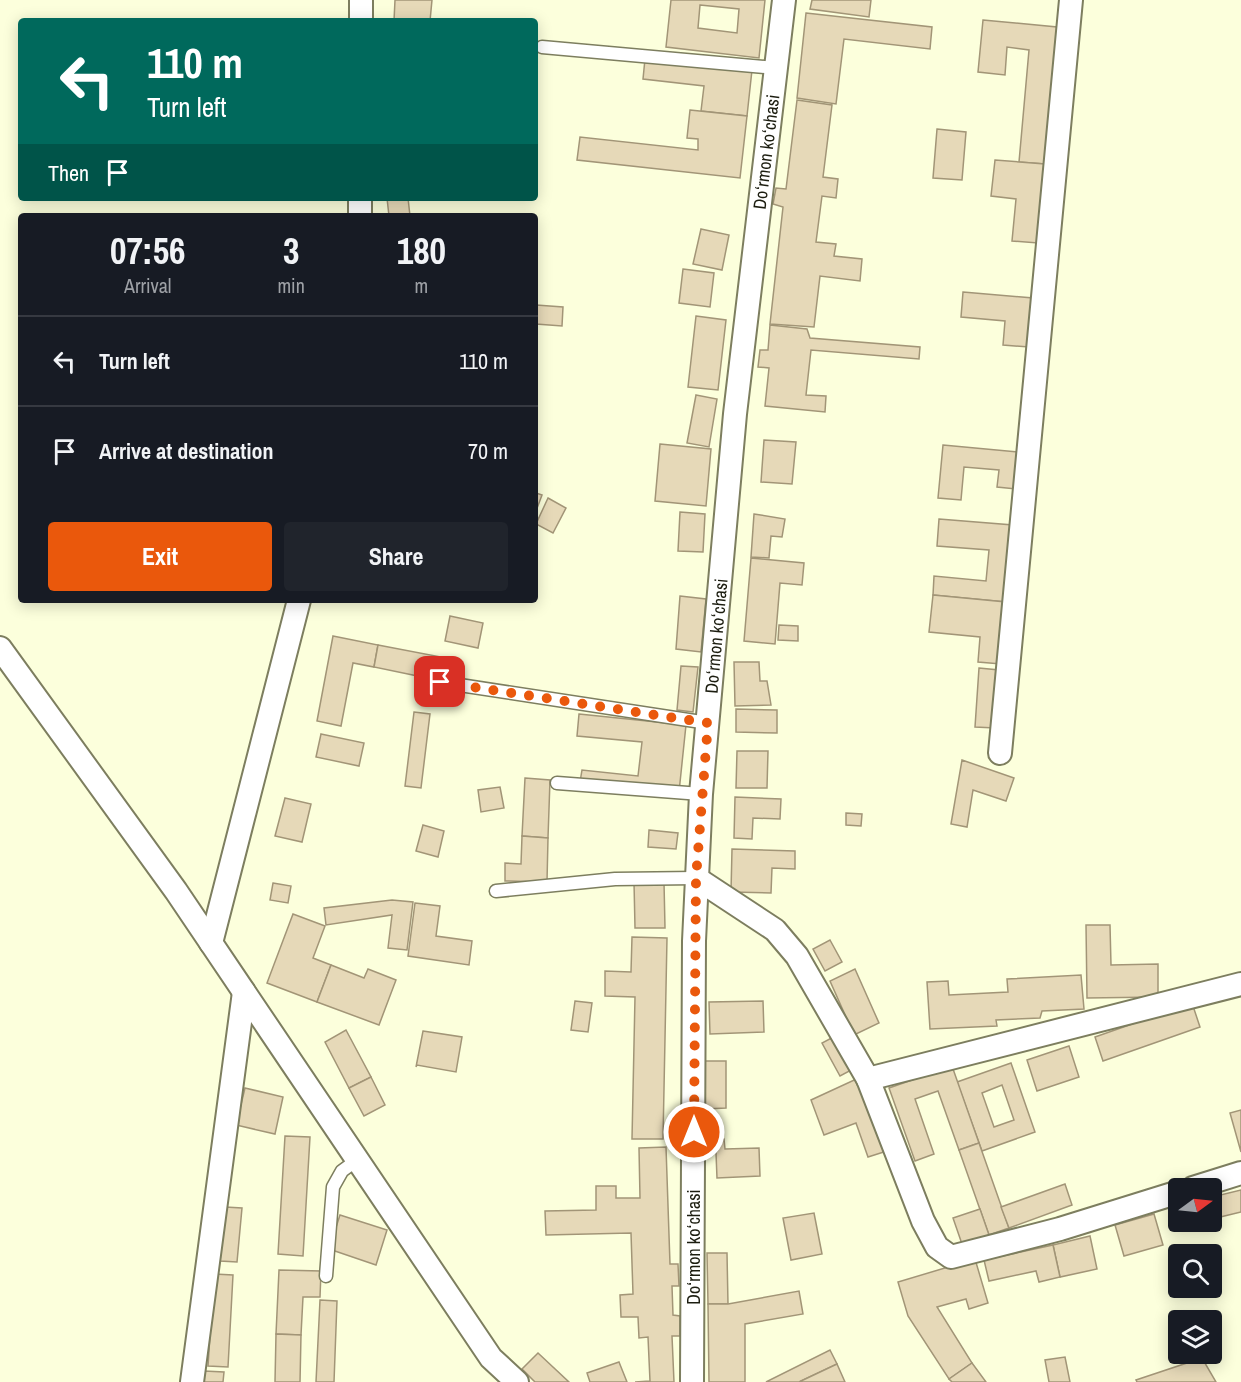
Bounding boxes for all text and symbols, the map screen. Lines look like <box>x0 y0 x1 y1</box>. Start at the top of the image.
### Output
text: 110 m <box>147 35 243 91</box>
icon: left <box>48 42 126 120</box>
text: Turn left <box>147 89 226 125</box>
street label: Doʻrmon koʻchasi <box>747 93 785 211</box>
icon: arrive <box>101 156 134 189</box>
text: Then <box>48 158 89 188</box>
text: 07:56 <box>110 227 185 275</box>
text: 3 <box>283 227 299 275</box>
text: 180 <box>397 227 446 275</box>
text: Arrival <box>124 272 171 299</box>
text: min <box>277 272 305 299</box>
text: m <box>415 272 428 299</box>
icon: left <box>48 345 81 378</box>
text: Turn left <box>99 346 170 376</box>
text: 110 m <box>459 346 508 376</box>
icon: arrive <box>48 435 81 468</box>
text: Arrive at destination <box>99 436 273 466</box>
text: 70 m <box>468 436 508 466</box>
button: Exit <box>48 522 272 591</box>
button: Share <box>284 522 508 591</box>
street label: Doʻrmon koʻchasi <box>699 577 733 695</box>
pin <box>414 656 465 707</box>
icon: arrive <box>423 665 456 698</box>
position arrow <box>662 1100 726 1164</box>
north arrow <box>1168 1178 1222 1232</box>
map controls <box>1168 1178 1222 1364</box>
street label: Doʻrmon koʻchasi <box>681 1189 706 1305</box>
button: search <box>1168 1244 1222 1298</box>
button: layers <box>1168 1310 1222 1364</box>

